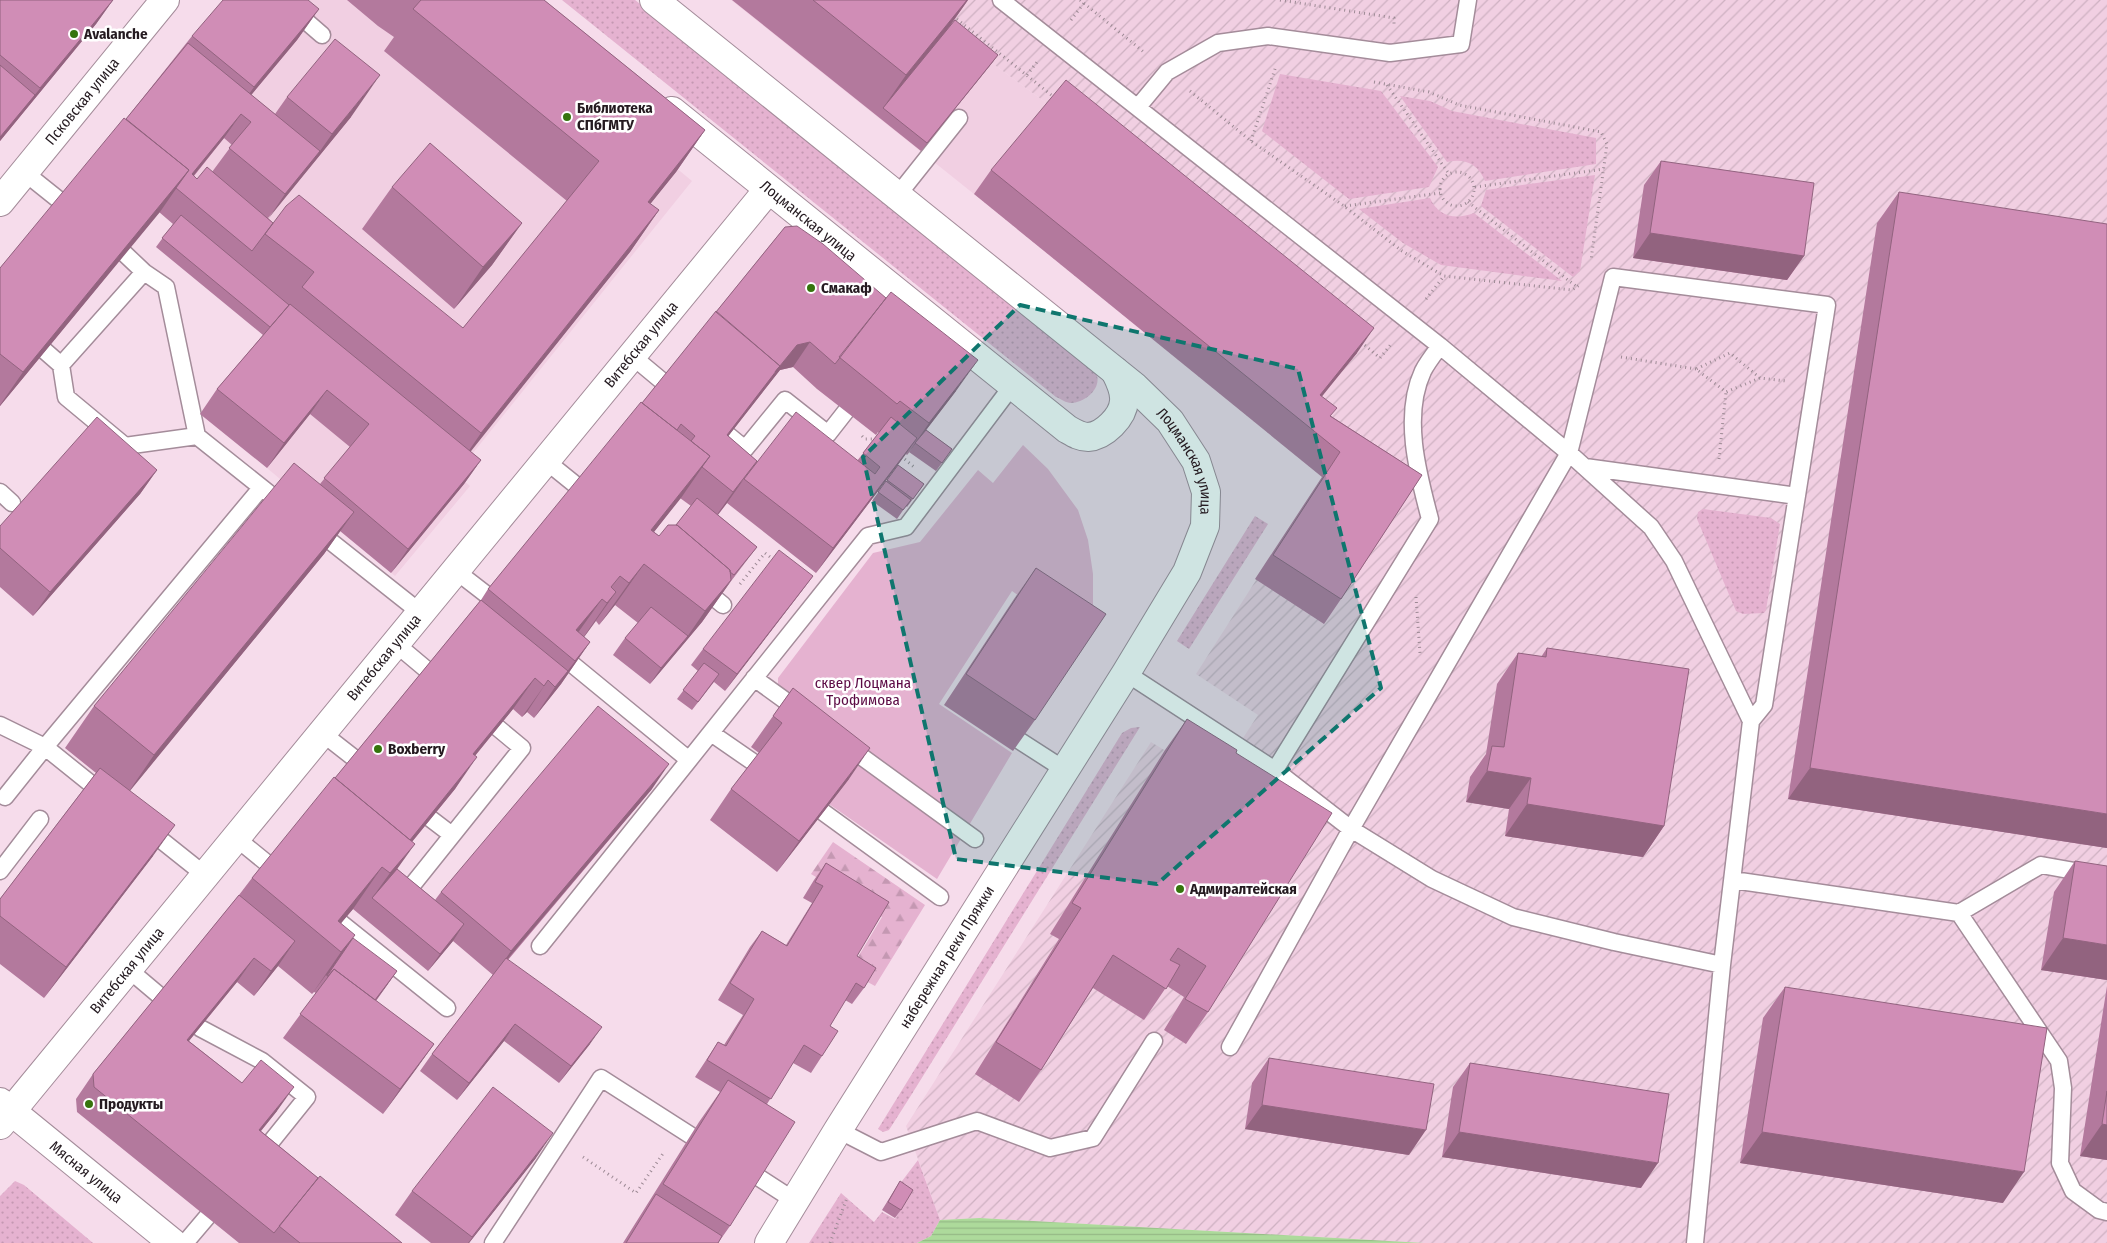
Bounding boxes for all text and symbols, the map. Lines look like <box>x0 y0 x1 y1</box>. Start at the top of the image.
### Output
place label: Avalanche <box>83 25 148 43</box>
marker: Avalanche <box>68 28 80 40</box>
street label: Псковская улица <box>41 54 123 148</box>
place label: Библиотека СПбГМТУ <box>577 99 653 134</box>
marker: Библиотека СПбГМТУ <box>561 111 573 123</box>
street label: Лоцманская улица <box>757 177 860 265</box>
place label: Смакаф <box>821 279 872 297</box>
marker: Смакаф <box>805 282 817 294</box>
street label: Витебская улица <box>600 298 682 391</box>
street label: Лоцманская улица <box>1153 404 1215 515</box>
street label: Витебская улица <box>343 611 425 704</box>
park label: сквер Лоцмана Трофимова <box>815 674 911 709</box>
place label: Boxberry <box>388 740 446 758</box>
marker: Boxberry <box>372 743 384 755</box>
place label: Адмиралтейская <box>1189 880 1297 898</box>
street label: набережная реки Пряжки <box>896 882 998 1032</box>
marker: Адмиралтейская <box>1174 883 1186 895</box>
street label: Витебская улица <box>86 924 168 1017</box>
place label: Продукты <box>99 1095 163 1113</box>
marker: Продукты <box>83 1098 95 1110</box>
street label: Мясная улица <box>46 1137 126 1207</box>

